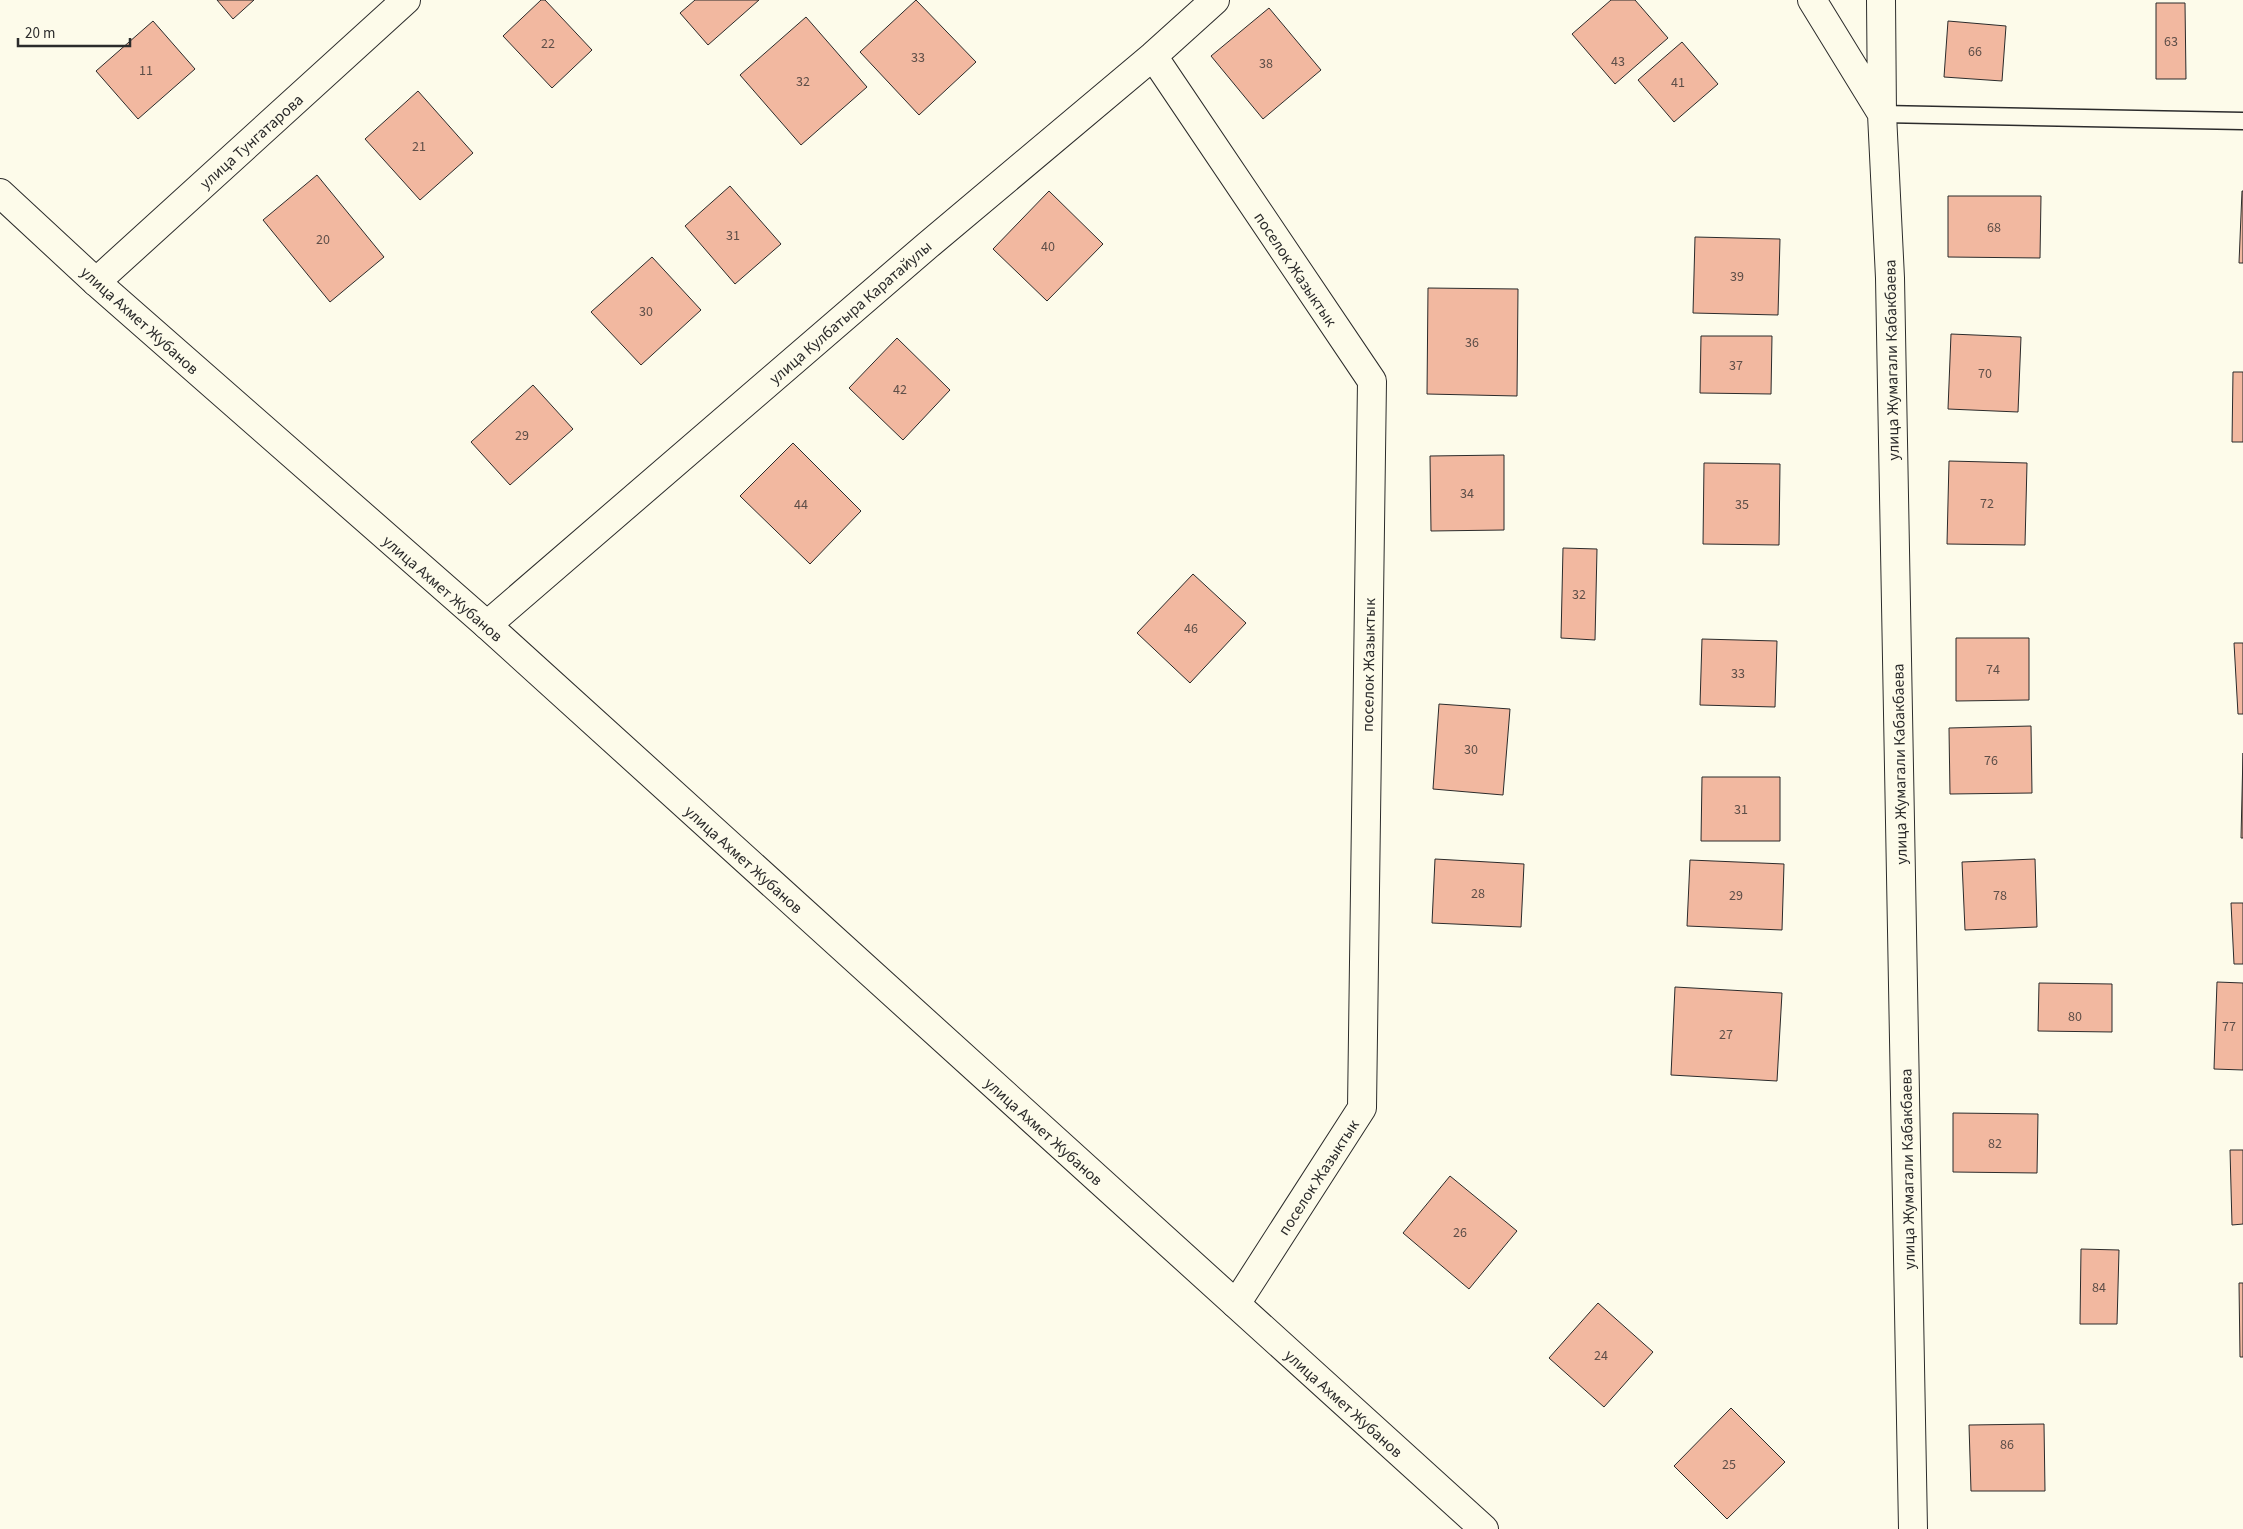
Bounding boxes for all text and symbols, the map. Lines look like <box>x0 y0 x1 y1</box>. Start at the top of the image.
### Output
scale bar <box>18 15 130 47</box>
text: 20 m <box>25 23 55 44</box>
house number: 63 <box>2164 32 2178 52</box>
house number: 22 <box>541 34 555 54</box>
house number: 66 <box>1968 42 1982 62</box>
house number: 33 <box>911 48 925 68</box>
house number: 43 <box>1611 52 1625 72</box>
house number: 38 <box>1259 54 1273 74</box>
house number: 11 <box>139 61 153 81</box>
house number: 32 <box>796 72 810 92</box>
house number: 41 <box>1671 73 1685 93</box>
street label: улица Тунгатарова <box>195 89 308 194</box>
house number: 21 <box>412 137 426 157</box>
street label: поселок Жазыктык <box>1249 208 1342 331</box>
house number: 68 <box>1987 218 2001 238</box>
house number: 31 <box>726 226 740 246</box>
house number: 20 <box>316 230 330 250</box>
street label: улица Кулбатыра Каратайулы <box>765 236 937 390</box>
house number: 40 <box>1041 237 1055 257</box>
street label: улица Жумагали Кабакбаева <box>1879 259 1905 461</box>
street label: улица Ахмет Жубанов <box>75 262 203 380</box>
house number: 39 <box>1730 267 1744 287</box>
house number: 30 <box>639 302 653 322</box>
house number: 36 <box>1465 333 1479 353</box>
house number: 37 <box>1729 356 1743 376</box>
house number: 70 <box>1978 364 1992 384</box>
house number: 42 <box>893 380 907 400</box>
house number: 29 <box>515 426 529 446</box>
house number: 34 <box>1460 484 1474 504</box>
house number: 72 <box>1980 494 1994 514</box>
house number: 44 <box>794 495 808 515</box>
house number: 35 <box>1735 495 1749 515</box>
street label: улица Ахмет Жубанов <box>378 531 507 647</box>
house number: 32 <box>1572 585 1586 605</box>
street label: поселок Жазыктык <box>1357 598 1381 732</box>
house number: 46 <box>1184 619 1198 639</box>
house number: 74 <box>1986 660 2000 680</box>
street label: улица Жумагали Кабакбаева <box>1887 663 1913 865</box>
house number: 33 <box>1731 664 1745 684</box>
house number: 30 <box>1464 740 1478 760</box>
house number: 76 <box>1984 751 1998 771</box>
house number: 31 <box>1734 800 1748 820</box>
street label: улица Ахмет Жубанов <box>679 801 807 919</box>
house number: 28 <box>1471 884 1485 904</box>
house number: 29 <box>1729 886 1743 906</box>
house number: 78 <box>1993 886 2007 906</box>
house number: 80 <box>2068 1007 2082 1027</box>
house number: 77 <box>2222 1017 2236 1037</box>
house number: 27 <box>1719 1025 1733 1045</box>
street label: улица Жумагали Кабакбаева <box>1895 1068 1921 1270</box>
street label: улица Ахмет Жубанов <box>979 1073 1107 1191</box>
street label: поселок Жазыктык <box>1273 1115 1365 1240</box>
house number: 82 <box>1988 1134 2002 1154</box>
house number: 26 <box>1453 1223 1467 1243</box>
house number: 84 <box>2092 1278 2106 1298</box>
street label: улица Ахмет Жубанов <box>1279 1345 1407 1463</box>
house number: 24 <box>1594 1346 1608 1366</box>
house number: 86 <box>2000 1435 2014 1455</box>
house number: 25 <box>1722 1455 1736 1475</box>

